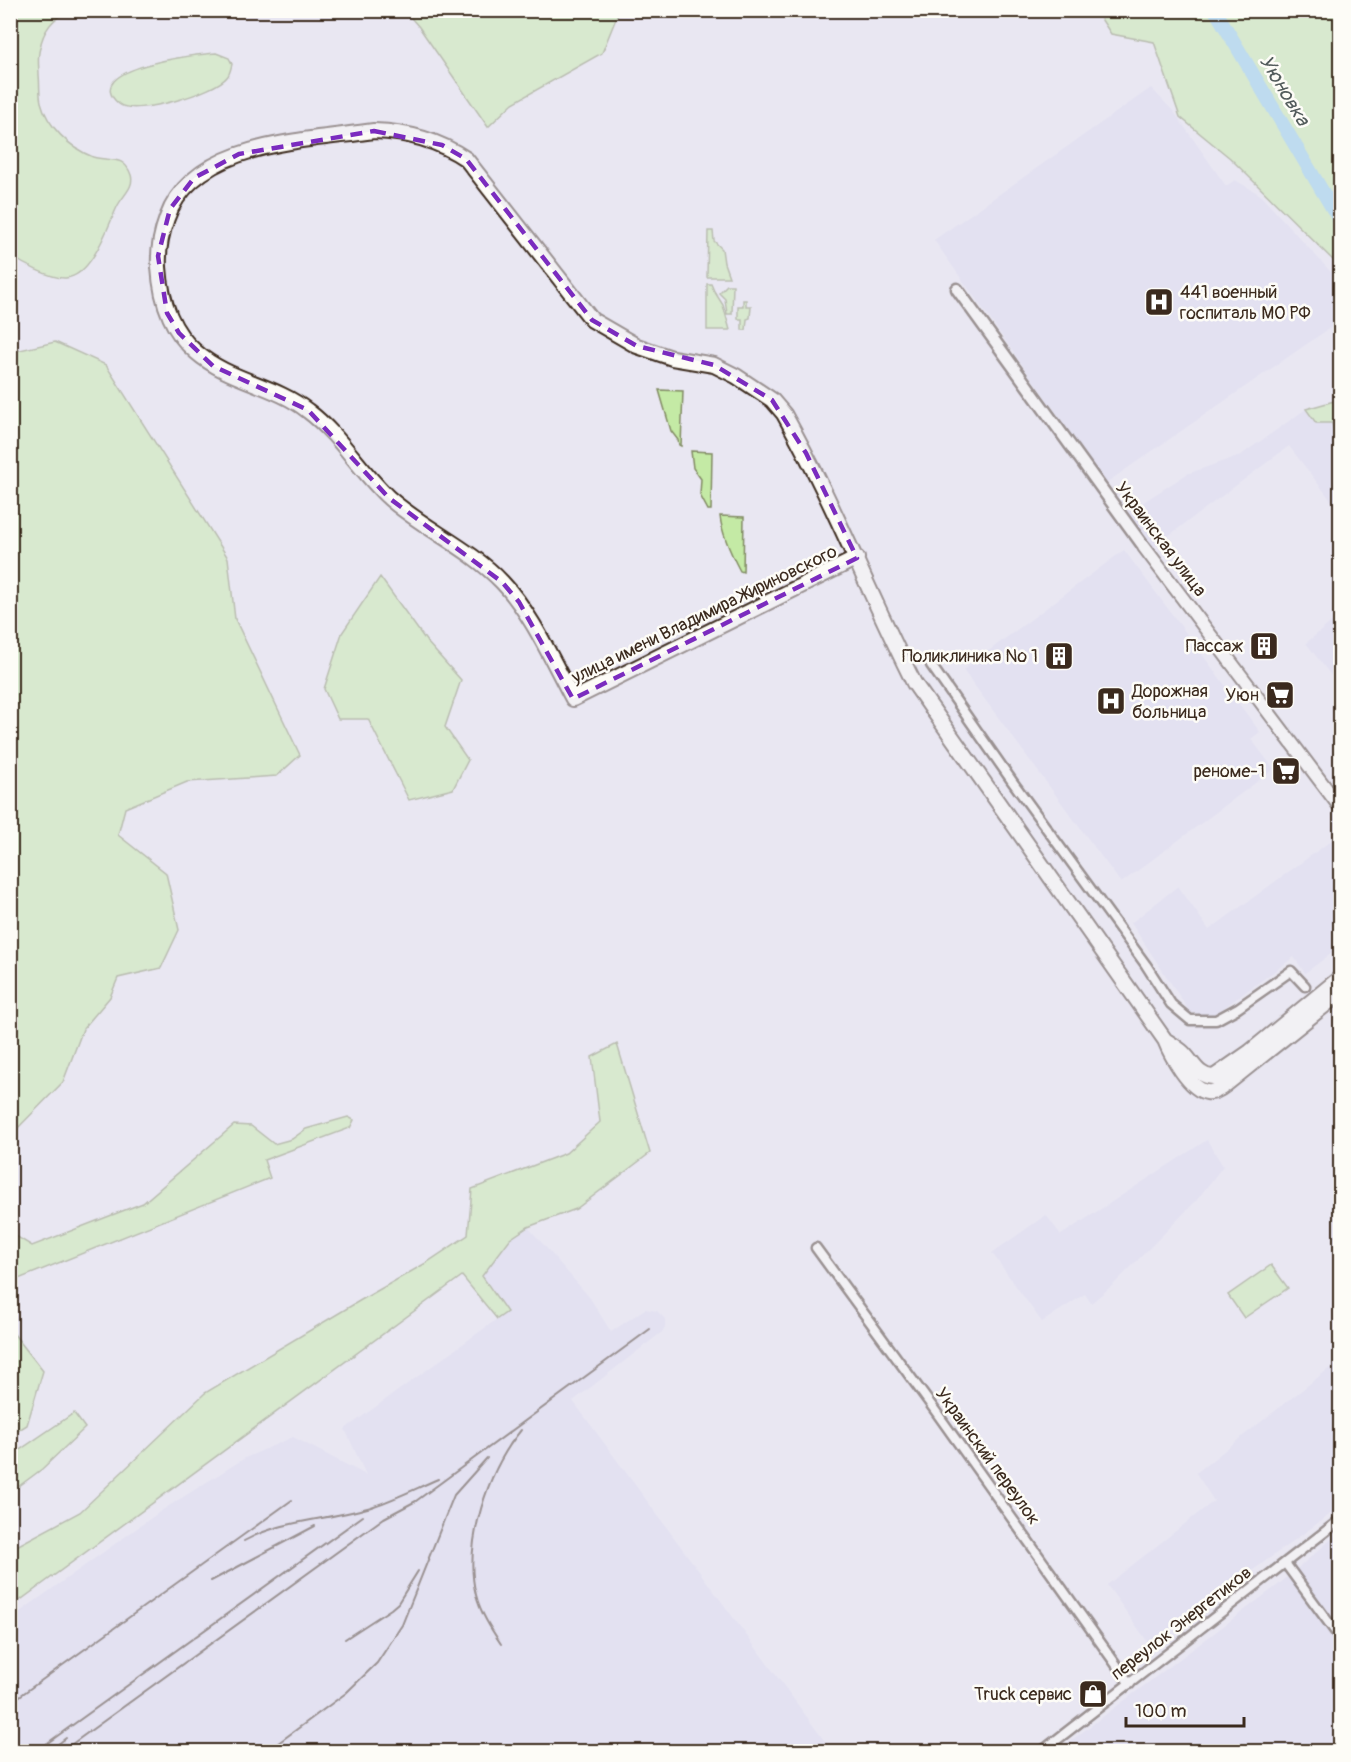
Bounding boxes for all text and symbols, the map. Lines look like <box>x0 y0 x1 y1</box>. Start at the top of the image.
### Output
water label: Уюновка <box>1254 50 1316 131</box>
place label: 441 военный госпиталь МО РФ <box>1180 281 1310 325</box>
hospital icon: 441 военный госпиталь МО РФ <box>1143 286 1175 318</box>
street label: Украинская улица <box>1110 477 1211 601</box>
street label: улица имени Владимира Жириновского <box>567 540 841 689</box>
building icon: Пассаж <box>1248 630 1280 662</box>
place label: Пассаж <box>1186 635 1243 658</box>
building icon: Поликлиника № 1 <box>1043 640 1075 672</box>
place label: Поликлиника № 1 <box>902 645 1038 668</box>
supermarket icon: Уюн <box>1264 679 1296 711</box>
place label: Дорожная больница <box>1131 680 1208 724</box>
place label: Уюн <box>1225 684 1259 707</box>
hospital icon: Дорожная больница <box>1095 685 1127 717</box>
supermarket icon: реноме-1 <box>1270 755 1302 787</box>
place label: реноме-1 <box>1194 760 1265 783</box>
street label: Украинский переулок <box>930 1383 1045 1530</box>
street label: переулок Энергетиков <box>1106 1561 1256 1686</box>
shop icon: Truck сервис <box>1077 1678 1109 1710</box>
place label: Truck сервис <box>974 1683 1072 1706</box>
scale bar <box>1126 1690 1244 1728</box>
text: 100 m <box>1135 1700 1187 1723</box>

